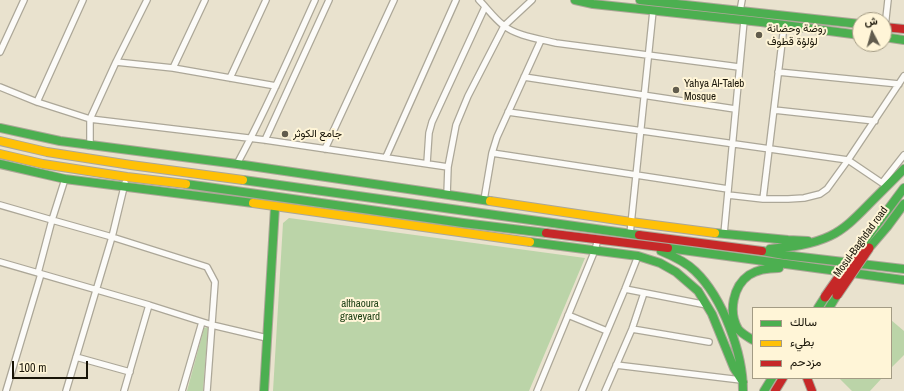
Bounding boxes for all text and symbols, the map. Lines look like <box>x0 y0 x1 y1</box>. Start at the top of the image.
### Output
north arrow <box>852 12 892 52</box>
text: ش <box>864 13 878 29</box>
place label: روضة وحضانة لؤلؤة قطوف <box>767 22 826 48</box>
marker: روضة وحضانة لؤلؤة قطوف <box>754 30 764 40</box>
place label: Yahya Al-Taleb Mosque <box>684 77 744 103</box>
marker: Yahya Al-Taleb Mosque <box>671 85 681 95</box>
place label: جامع الكوثر <box>293 127 342 141</box>
marker: جامع الكوثر <box>280 129 290 139</box>
street label: Mosul-Baghdad road <box>831 204 891 280</box>
park label: althaoura graveyard <box>340 297 380 323</box>
legend <box>752 307 892 379</box>
text: سالك <box>790 314 817 330</box>
text: بطيء <box>790 334 814 350</box>
scale bar <box>14 353 90 379</box>
text: مزدحم <box>790 354 821 370</box>
text: 100 m <box>19 360 46 376</box>

